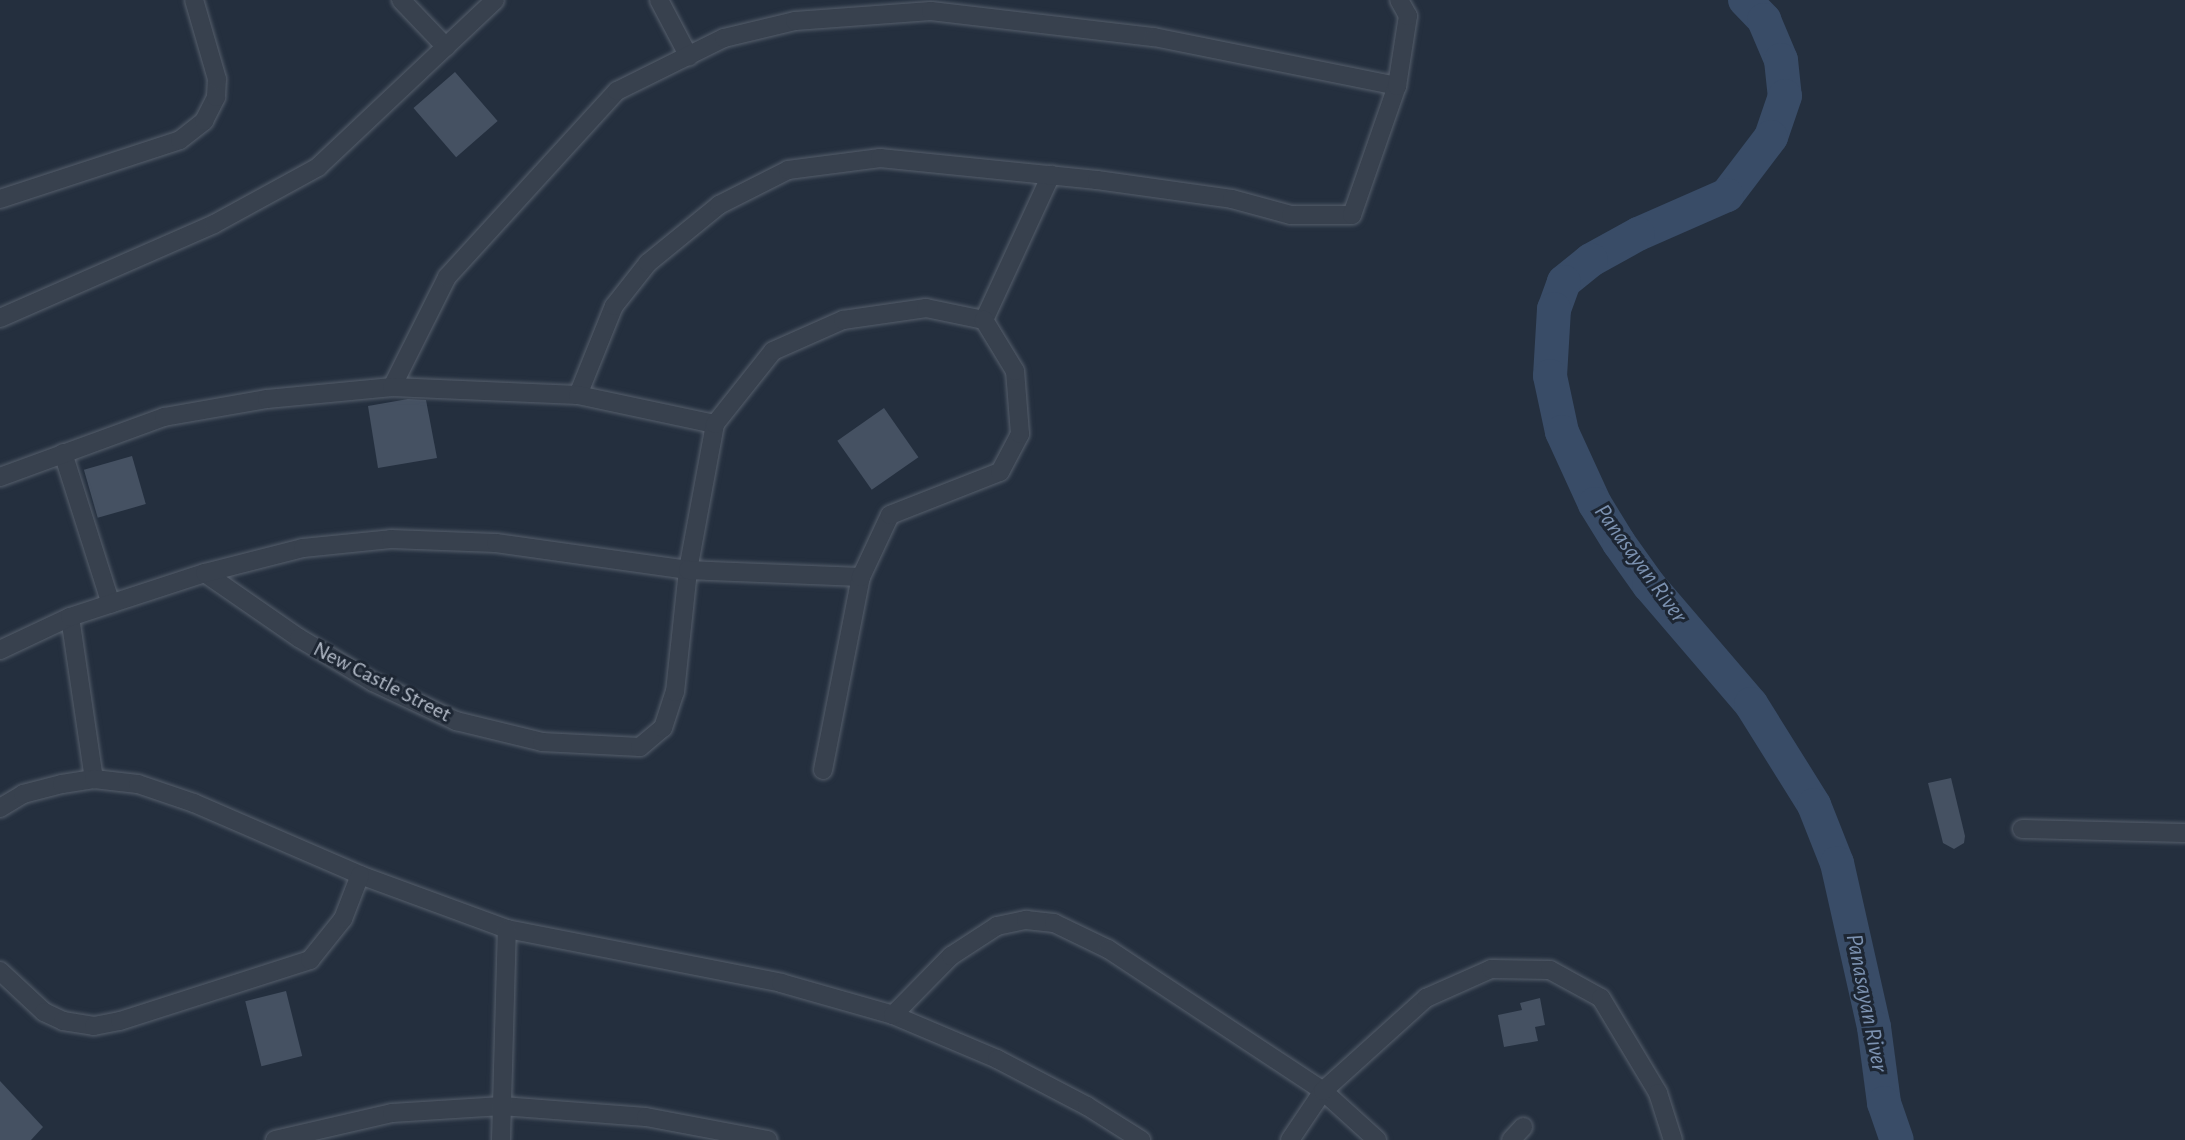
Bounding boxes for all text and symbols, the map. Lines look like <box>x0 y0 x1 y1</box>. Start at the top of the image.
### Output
water label: Panasayan River <box>1587 499 1693 629</box>
street label: New Castle Street <box>309 636 455 728</box>
water label: Panasayan River <box>1839 932 1893 1074</box>

